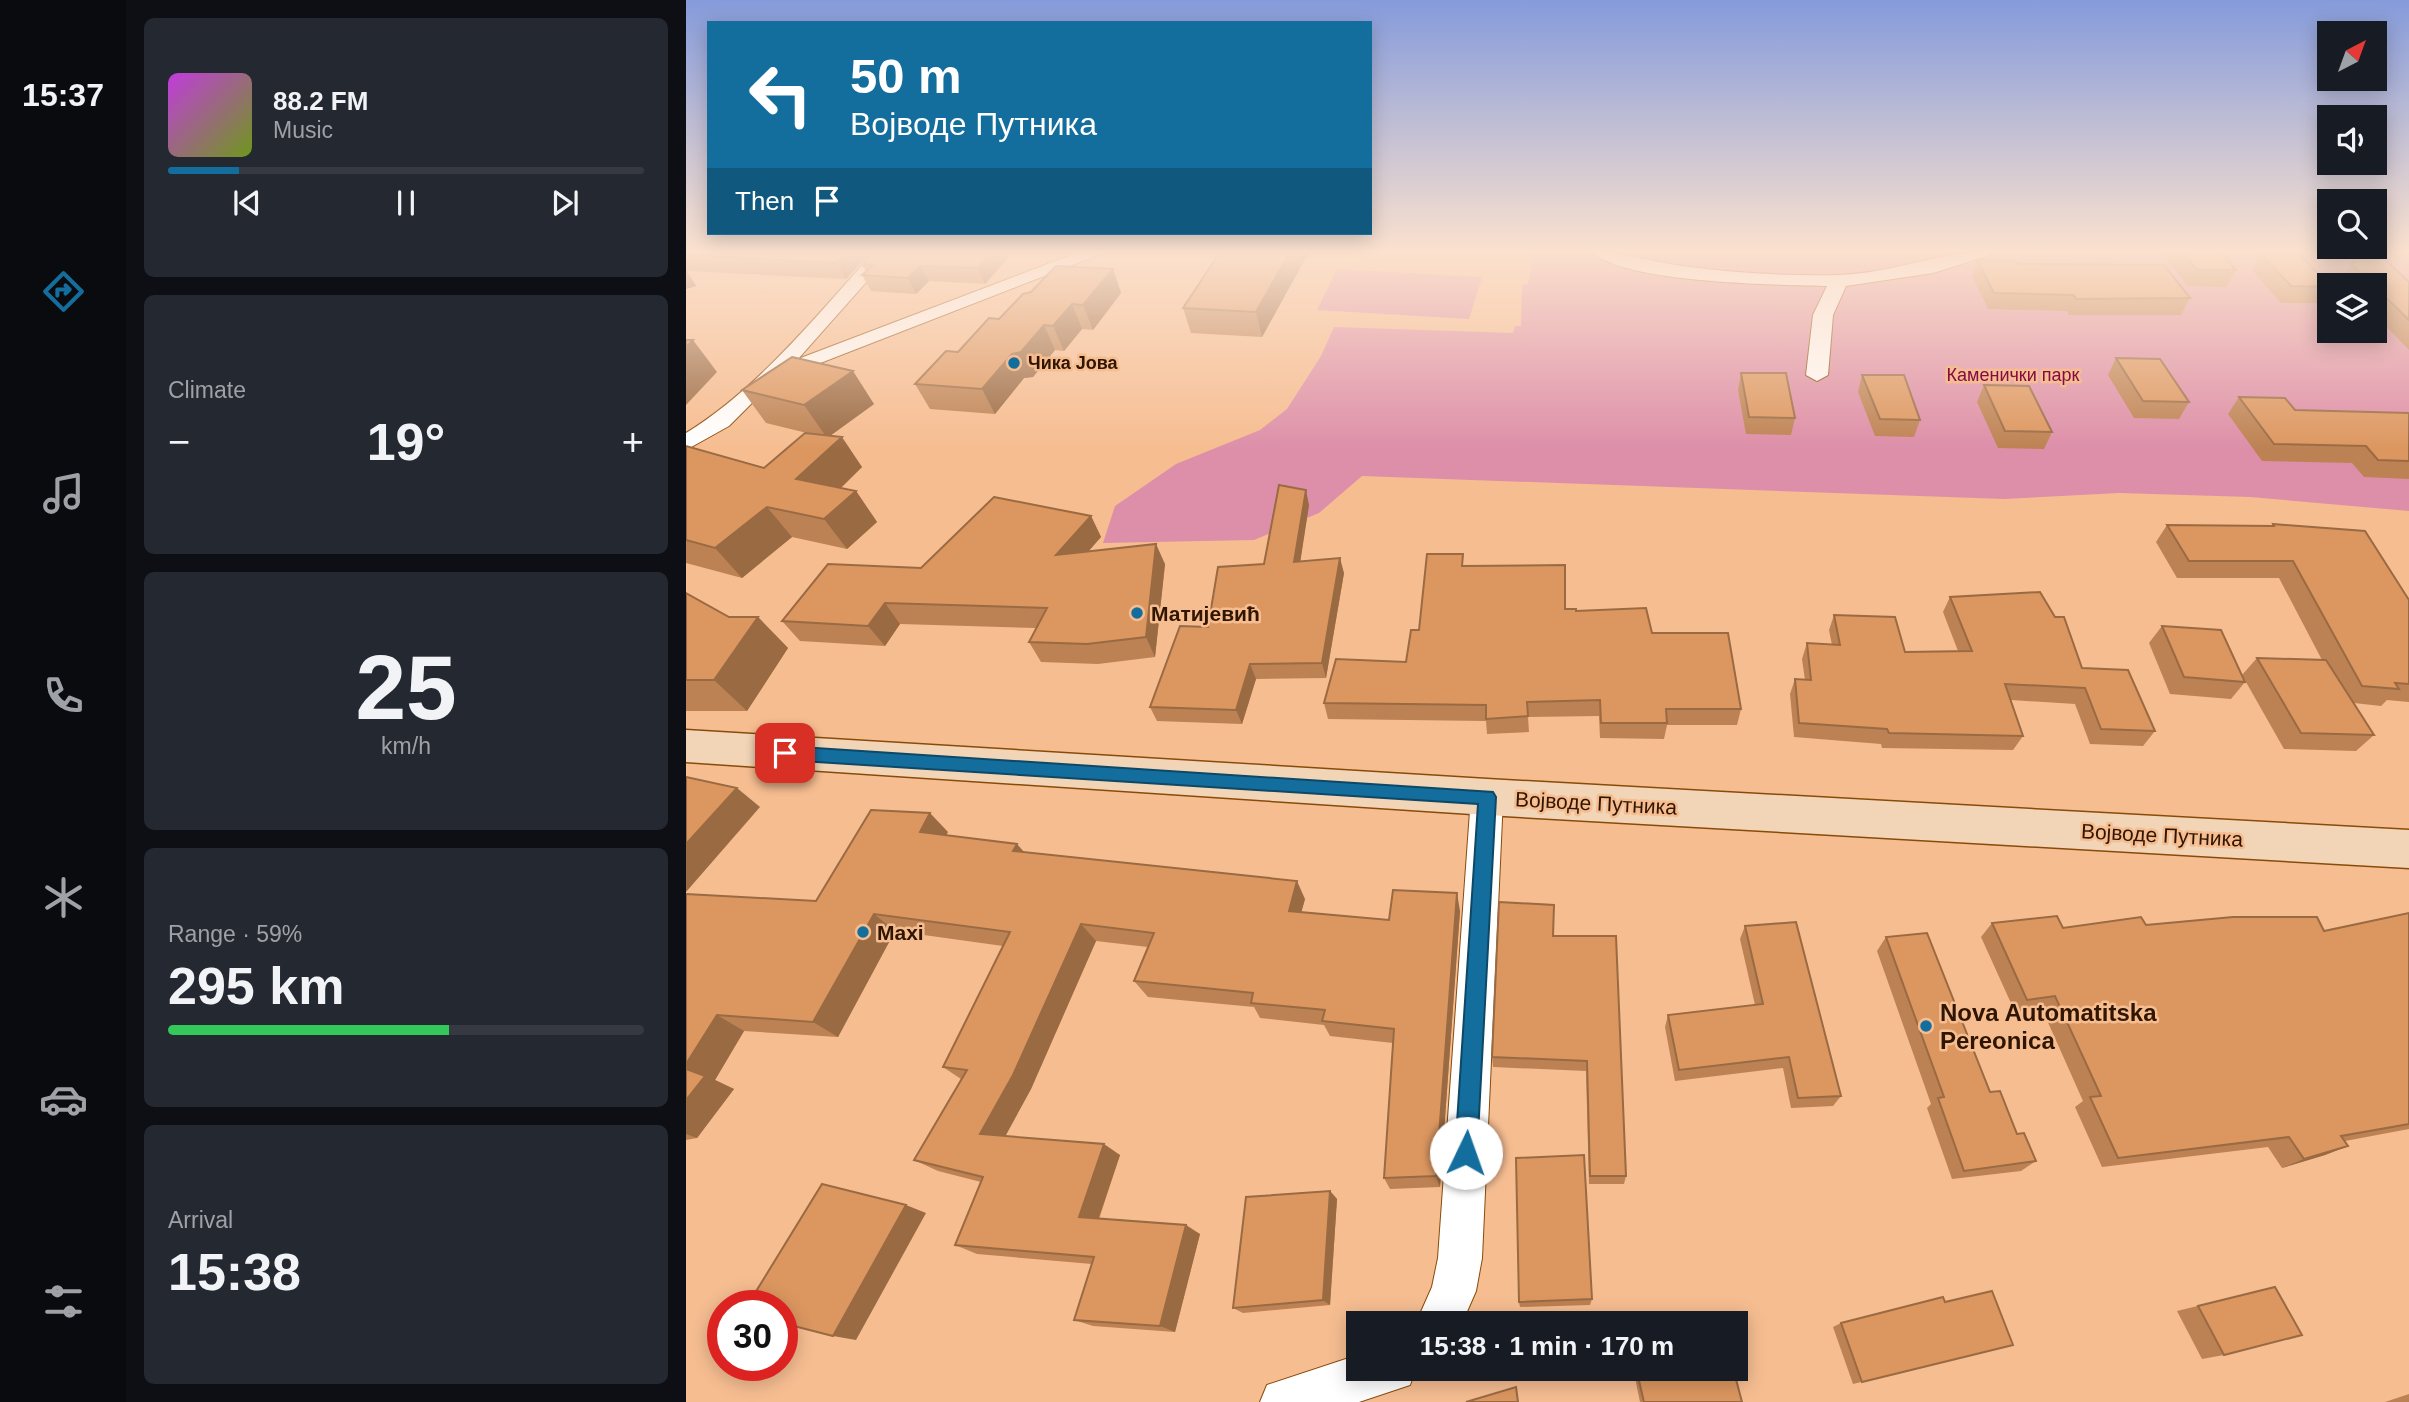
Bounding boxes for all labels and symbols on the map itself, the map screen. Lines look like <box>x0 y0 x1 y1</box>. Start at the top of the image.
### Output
north arrow <box>2317 21 2387 91</box>
place label: Чика Јова <box>1028 353 1119 373</box>
marker: Чика Јова <box>1006 355 1022 371</box>
park label: Каменички парк <box>1947 365 2080 385</box>
place label: Матијевић <box>1151 602 1260 625</box>
marker: Матијевић <box>1129 605 1145 621</box>
pin <box>755 723 815 783</box>
street label: Војводе Путника <box>1514 787 1678 819</box>
street label: Војводе Путника <box>2080 819 2244 851</box>
place label: Maxi <box>877 921 924 944</box>
marker: Maxi <box>855 924 871 940</box>
place label: Nova Automatitska Pereonica <box>1940 999 2157 1054</box>
marker: Nova Automatitska Pereonica <box>1918 1018 1934 1034</box>
position arrow <box>1429 1116 1503 1190</box>
speed limit sign: 30 <box>707 1290 798 1381</box>

